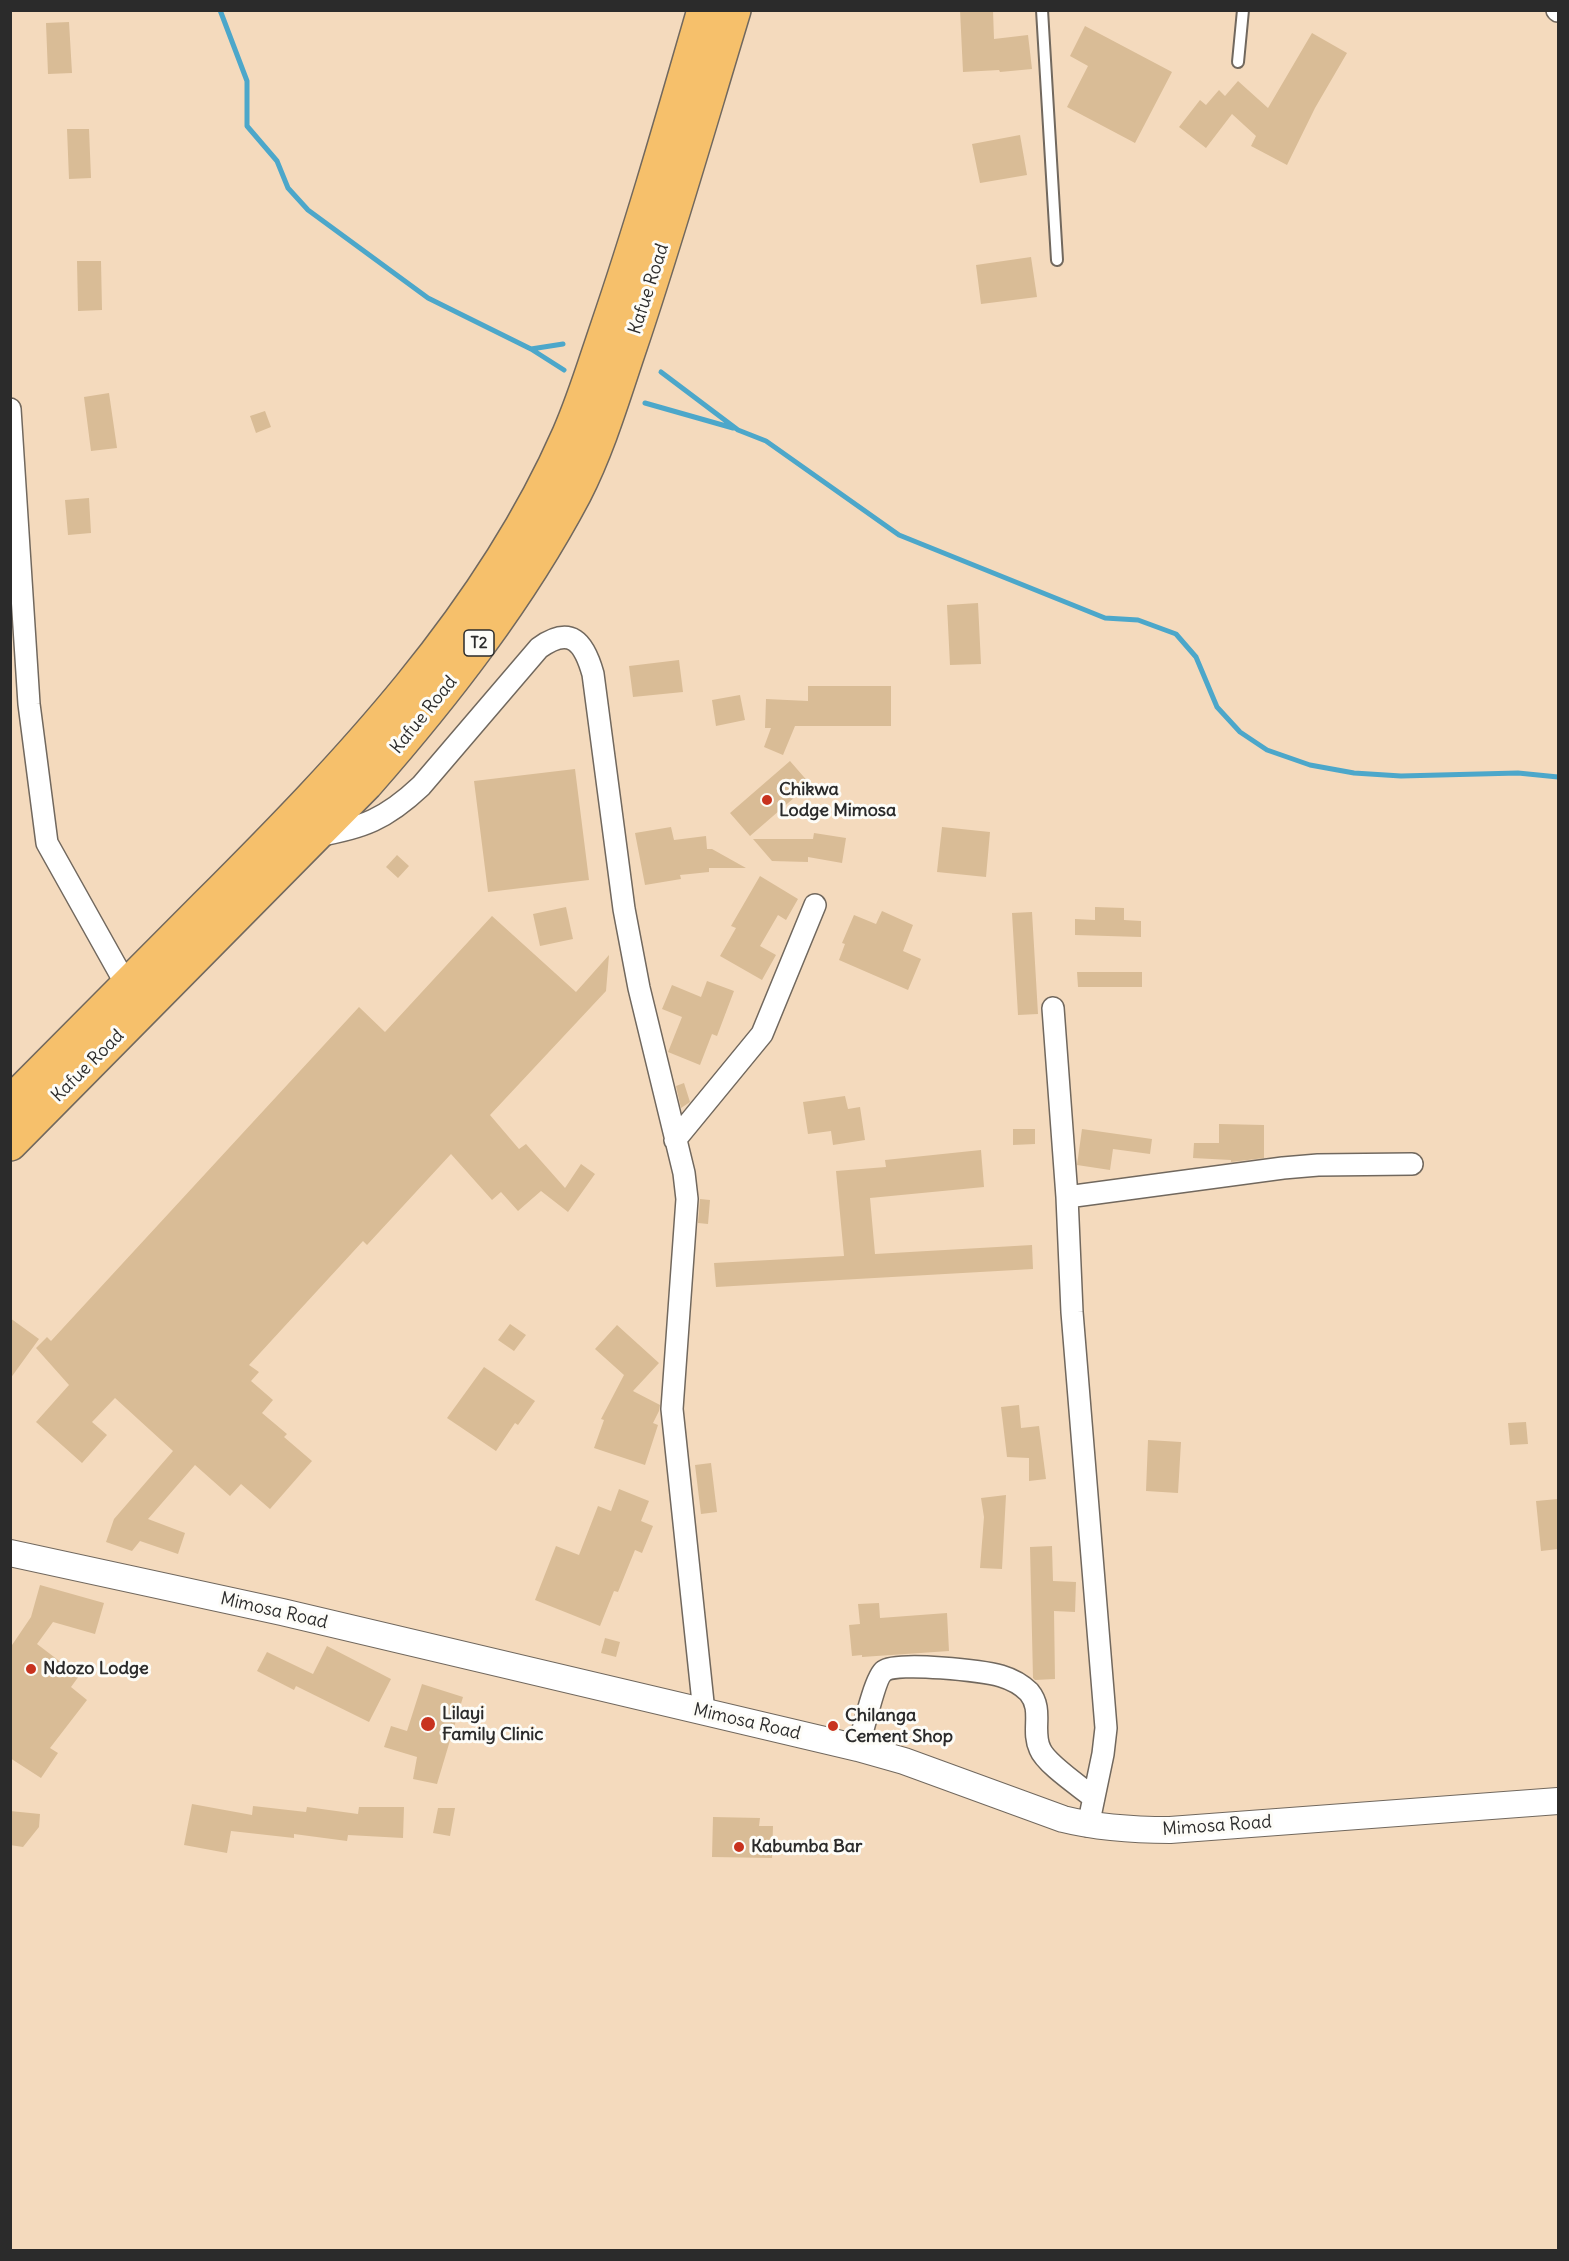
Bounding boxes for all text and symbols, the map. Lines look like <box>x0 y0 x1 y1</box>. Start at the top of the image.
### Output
street label: Kafue Road <box>624 241 674 337</box>
road number: T2 <box>464 630 494 656</box>
street label: Kafue Road <box>386 672 462 758</box>
place label: Chikwa Lodge Mimosa <box>779 779 896 822</box>
marker: Chikwa Lodge Mimosa <box>760 793 774 807</box>
street label: Kafue Road <box>47 1025 129 1107</box>
street label: Mimosa Road <box>218 1588 330 1634</box>
place label: Ndozo Lodge <box>43 1658 149 1680</box>
marker: Ndozo Lodge <box>24 1662 38 1676</box>
street label: Mimosa Road <box>691 1699 803 1745</box>
place label: Lilayi Family Clinic <box>442 1703 544 1746</box>
place label: Chilanga Cement Shop <box>845 1705 953 1748</box>
marker: Lilayi Family Clinic <box>419 1715 437 1733</box>
marker: Chilanga Cement Shop <box>826 1719 840 1733</box>
street label: Mimosa Road <box>1162 1811 1272 1841</box>
place label: Kabumba Bar <box>751 1836 862 1858</box>
marker: Kabumba Bar <box>732 1840 746 1854</box>

